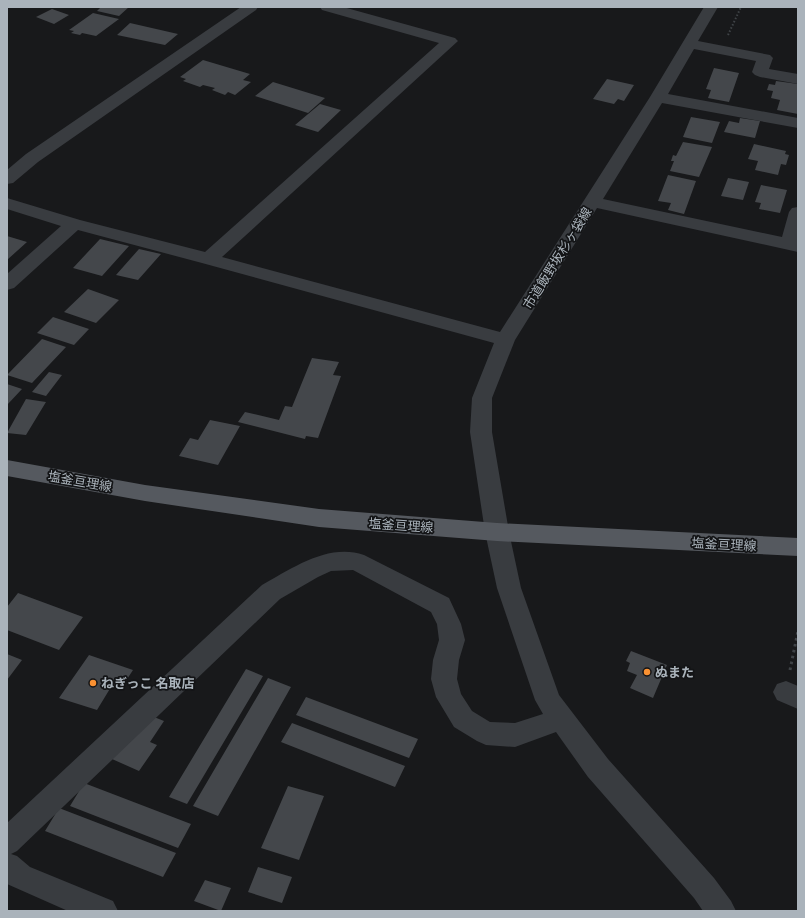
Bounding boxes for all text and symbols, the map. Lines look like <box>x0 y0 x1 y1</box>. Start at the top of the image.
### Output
street label: 市道飯野坂杉ヶ袋線 <box>519 204 596 312</box>
street label: 塩釜亘理線 <box>46 467 113 496</box>
street label: 塩釜亘理線 <box>368 515 434 536</box>
street label: 塩釜亘理線 <box>691 534 757 555</box>
place label: ぬまた <box>655 664 694 681</box>
marker: ぬまた <box>642 667 652 677</box>
place label: ねぎっこ 名取店 <box>101 675 194 692</box>
marker: ねぎっこ 名取店 <box>88 678 98 688</box>

